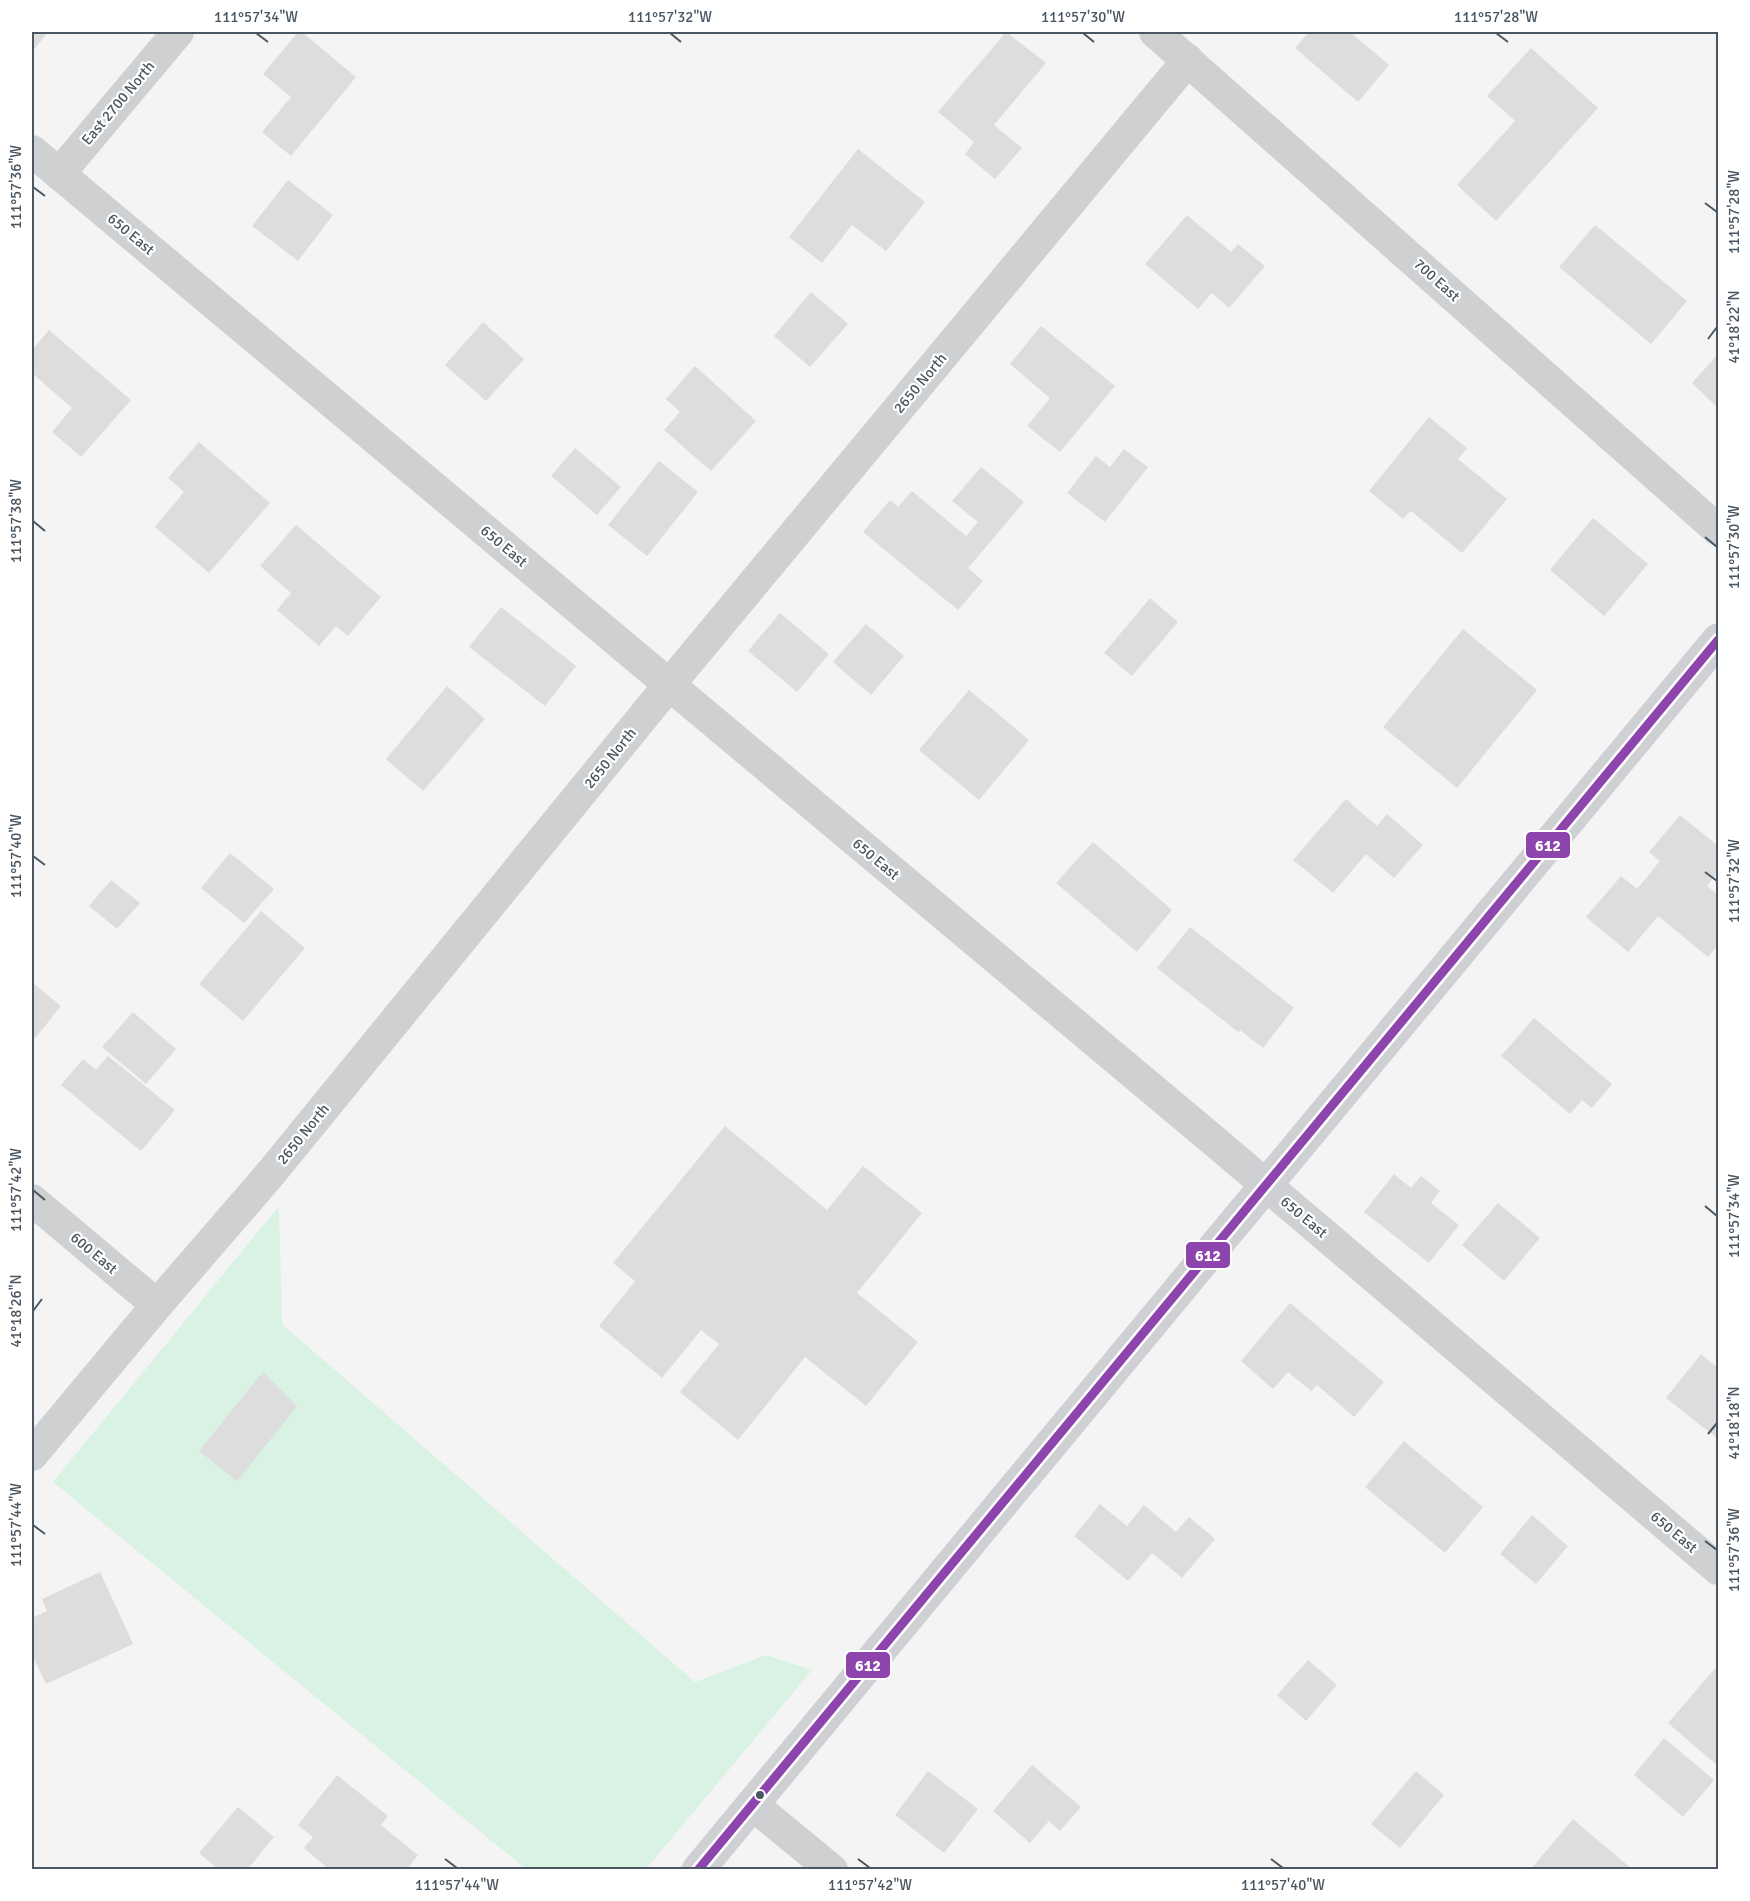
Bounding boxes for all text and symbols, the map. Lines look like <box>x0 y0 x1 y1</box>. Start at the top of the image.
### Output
text: 111°57'34"W <box>214 8 298 26</box>
text: 111°57'32"W <box>628 8 712 26</box>
text: 111°57'30"W <box>1041 8 1125 26</box>
text: 111°57'28"W <box>1454 8 1538 26</box>
street label: East 2700 North <box>78 57 158 149</box>
text: 111°57'36"W <box>7 145 25 229</box>
text: 111°57'28"W <box>1725 170 1743 254</box>
street label: 650 East <box>104 209 158 259</box>
street label: 700 East <box>1410 255 1464 305</box>
text: 41°18'22"N <box>1725 290 1743 364</box>
street label: 2650 North <box>890 349 950 417</box>
text: 111°57'38"W <box>7 479 25 563</box>
text: 111°57'30"W <box>1725 505 1743 589</box>
street label: 650 East <box>477 521 531 571</box>
street label: 2650 North <box>580 724 640 792</box>
text: 111°57'40"W <box>7 814 25 898</box>
line badge: 612 <box>1525 831 1571 859</box>
street label: 650 East <box>849 834 903 884</box>
text: 612 <box>1535 836 1561 856</box>
text: 111°57'32"W <box>1725 839 1743 923</box>
street label: 2650 North <box>273 1100 333 1168</box>
text: 111°57'42"W <box>7 1148 25 1232</box>
text: 111°57'34"W <box>1725 1174 1743 1258</box>
street label: 650 East <box>1277 1192 1331 1242</box>
street label: 600 East <box>67 1228 121 1278</box>
line badge: 612 <box>1185 1241 1231 1269</box>
text: 612 <box>1195 1246 1221 1266</box>
text: 41°18'26"N <box>7 1274 25 1348</box>
text: 41°18'18"N <box>1725 1386 1743 1460</box>
text: 111°57'44"W <box>7 1483 25 1567</box>
street label: 650 East <box>1647 1507 1701 1557</box>
text: 111°57'36"W <box>1725 1508 1743 1592</box>
line badge: 612 <box>845 1651 891 1679</box>
text: 612 <box>855 1656 881 1676</box>
unlabelled marker <box>754 1789 766 1801</box>
text: 111°57'44"W <box>415 1876 499 1894</box>
text: 111°57'42"W <box>828 1876 912 1894</box>
text: 111°57'40"W <box>1241 1876 1325 1894</box>

